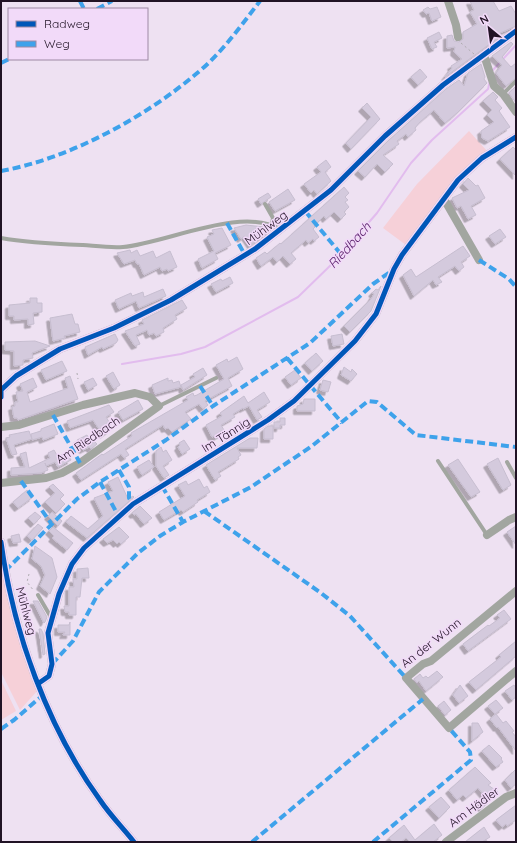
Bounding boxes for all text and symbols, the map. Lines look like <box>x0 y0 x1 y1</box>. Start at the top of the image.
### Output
legend <box>8 8 148 60</box>
north arrow <box>469 8 509 48</box>
text: N <box>477 11 491 27</box>
text: Radweg <box>44 16 90 31</box>
text: Weg <box>44 36 70 51</box>
street label: Mühlweg <box>241 207 290 248</box>
water label: Riedbach <box>324 218 374 271</box>
street label: Am Riedbach <box>53 413 123 467</box>
street label: Im Tännig <box>199 414 253 455</box>
street label: Mühlweg <box>13 585 40 637</box>
street label: An der Wunn <box>398 614 464 671</box>
street label: Am Hädler <box>445 783 502 830</box>

